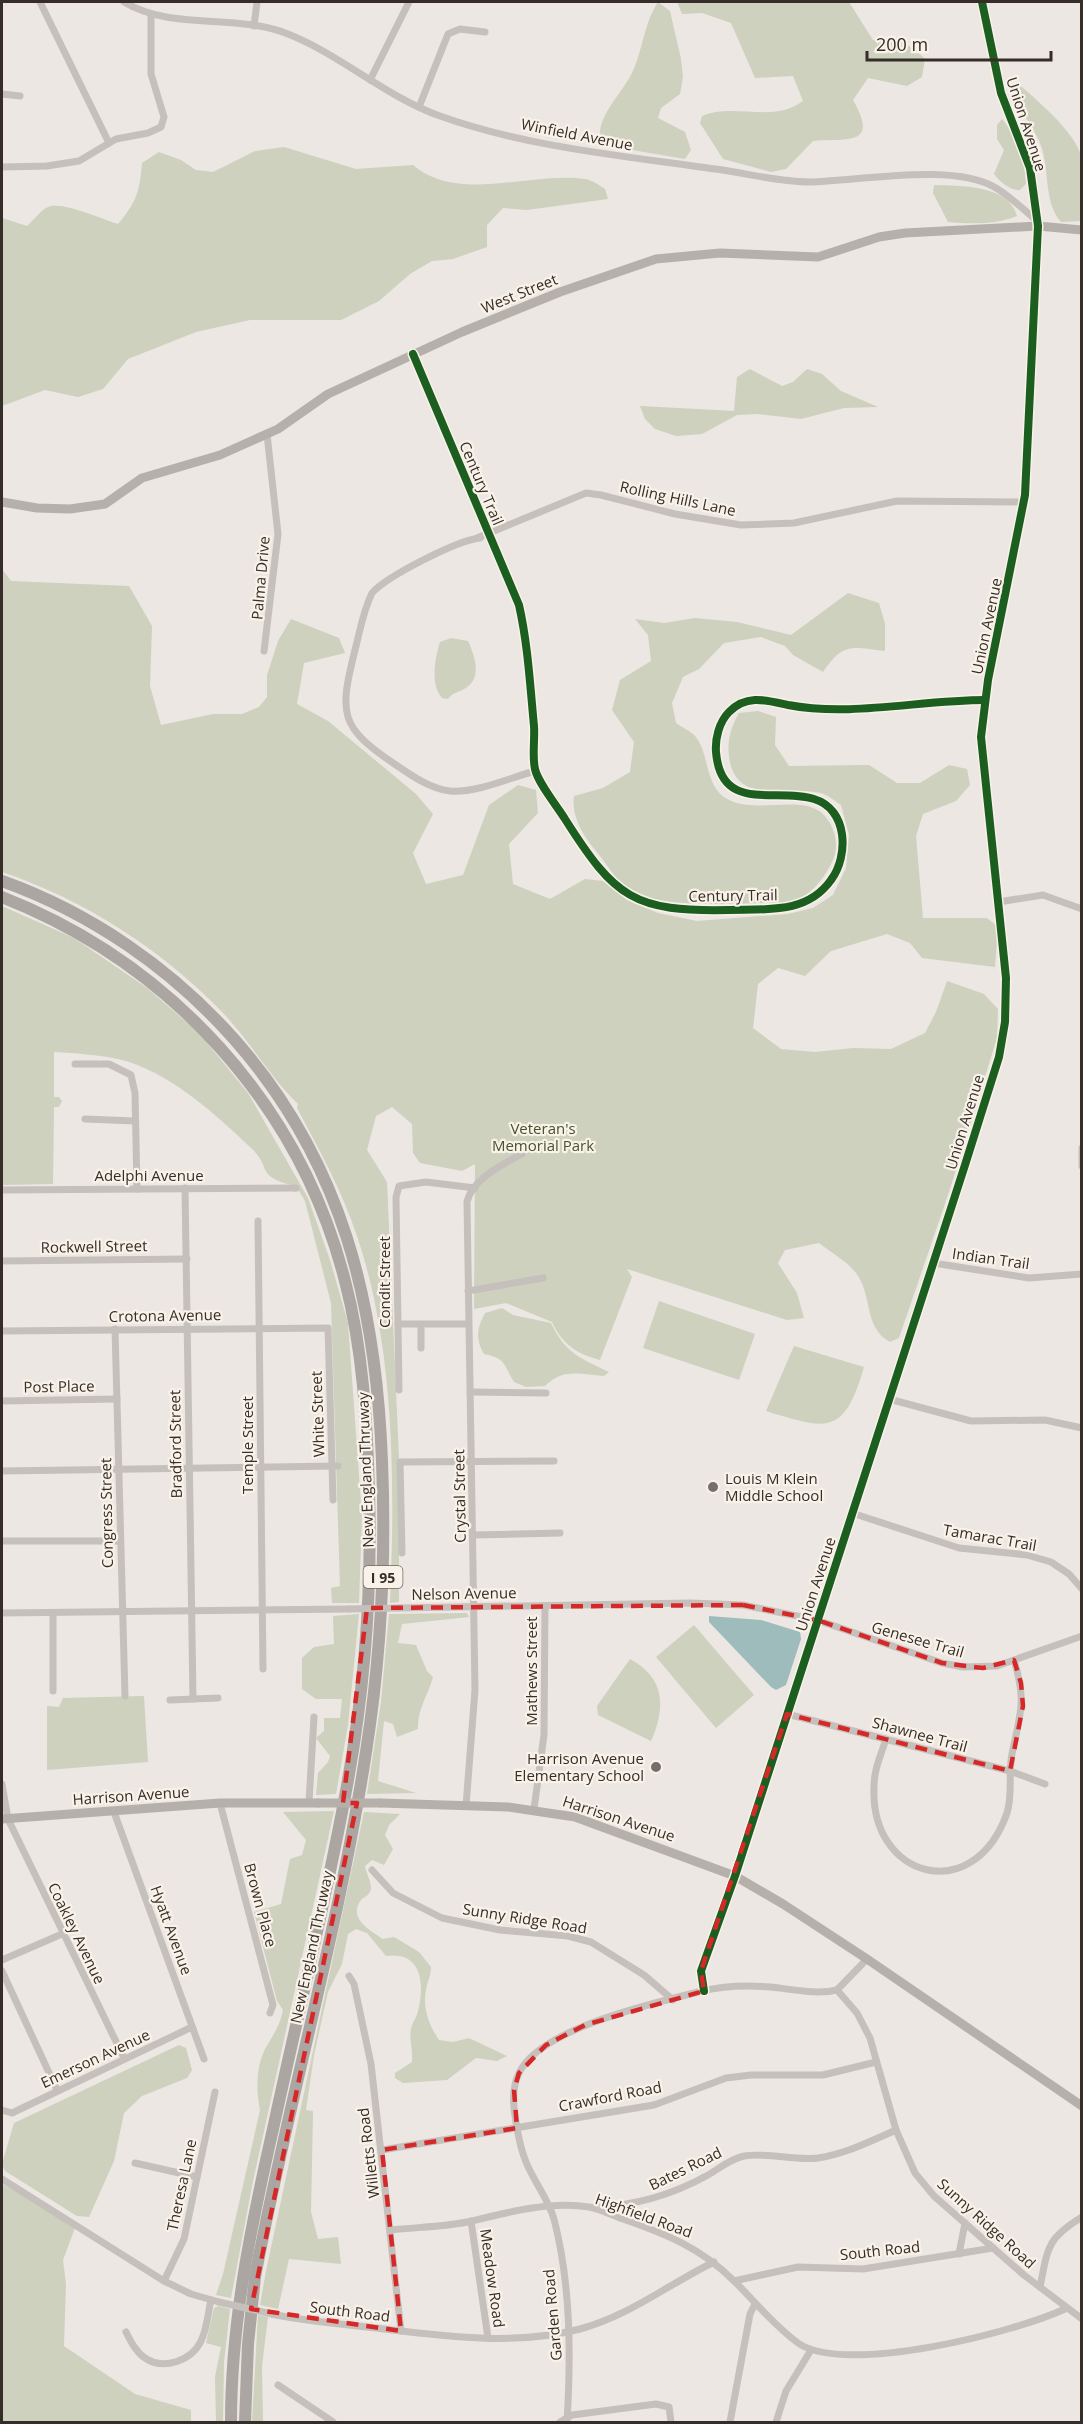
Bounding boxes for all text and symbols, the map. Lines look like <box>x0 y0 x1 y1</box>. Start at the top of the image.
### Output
scale bar <box>867 24 1052 62</box>
text: 200 m <box>876 32 928 56</box>
street label: Union Avenue <box>1002 74 1052 174</box>
street label: Winfield Avenue <box>520 113 634 155</box>
street label: West Street <box>478 269 560 317</box>
street label: Century Trail <box>455 438 509 528</box>
street label: Rolling Hills Lane <box>618 476 738 520</box>
street label: Palma Drive <box>246 535 274 621</box>
street label: Union Avenue <box>966 576 1006 676</box>
street label: Century Trail <box>688 884 778 906</box>
street label: Union Avenue <box>940 1072 988 1172</box>
park label: Veteran's Memorial Park <box>492 1118 594 1155</box>
street label: Adelphi Avenue <box>94 1165 204 1185</box>
street label: Rockwell Street <box>40 1235 148 1257</box>
street label: Condit Street <box>374 1236 394 1328</box>
street label: Indian Trail <box>951 1243 1031 1273</box>
street label: Crotona Avenue <box>109 1304 221 1326</box>
street label: White Street <box>305 1370 329 1458</box>
street label: Post Place <box>23 1375 95 1397</box>
street label: Bradford Street <box>164 1390 186 1498</box>
street label: New England Thruway <box>352 1391 378 1548</box>
street label: Temple Street <box>237 1396 257 1494</box>
street label: Crystal Street <box>448 1449 470 1543</box>
street label: Congress Street <box>95 1458 117 1568</box>
place label: Louis M Klein Middle School <box>725 1468 823 1505</box>
marker: Louis M Klein Middle School <box>706 1480 720 1494</box>
street label: Tamarac Trail <box>942 1519 1038 1555</box>
street label: Union Avenue <box>790 1534 840 1634</box>
road number: I 95 <box>364 1566 403 1588</box>
street label: Nelson Avenue <box>411 1582 517 1604</box>
street label: Mathews Street <box>521 1616 541 1726</box>
street label: Genesee Trail <box>870 1616 966 1662</box>
street label: Shawnee Trail <box>870 1712 970 1756</box>
place label: Harrison Avenue Elementary School <box>514 1748 644 1785</box>
marker: Harrison Avenue Elementary School <box>649 1760 663 1774</box>
street label: Harrison Avenue <box>72 1781 190 1809</box>
street label: Harrison Avenue <box>560 1790 678 1846</box>
street label: Brown Place <box>240 1861 282 1949</box>
street label: New England Thruway <box>285 1868 337 2025</box>
street label: Coakley Avenue <box>44 1879 110 1987</box>
street label: Hyatt Avenue <box>147 1883 197 1977</box>
street label: Sunny Ridge Road <box>461 1898 589 1938</box>
street label: Emerson Avenue <box>37 2024 153 2092</box>
street label: Crawford Road <box>557 2076 663 2116</box>
street label: Willetts Road <box>353 2107 383 2199</box>
street label: Theresa Lane <box>161 2137 201 2233</box>
street label: Bates Road <box>645 2142 725 2194</box>
street label: Sunny Ridge Road <box>934 2174 1040 2272</box>
street label: Highfield Road <box>593 2188 695 2242</box>
street label: Meadow Road <box>476 2227 510 2329</box>
street label: South Road <box>839 2236 921 2264</box>
street label: Garden Road <box>538 2268 566 2362</box>
street label: South Road <box>309 2296 391 2326</box>

